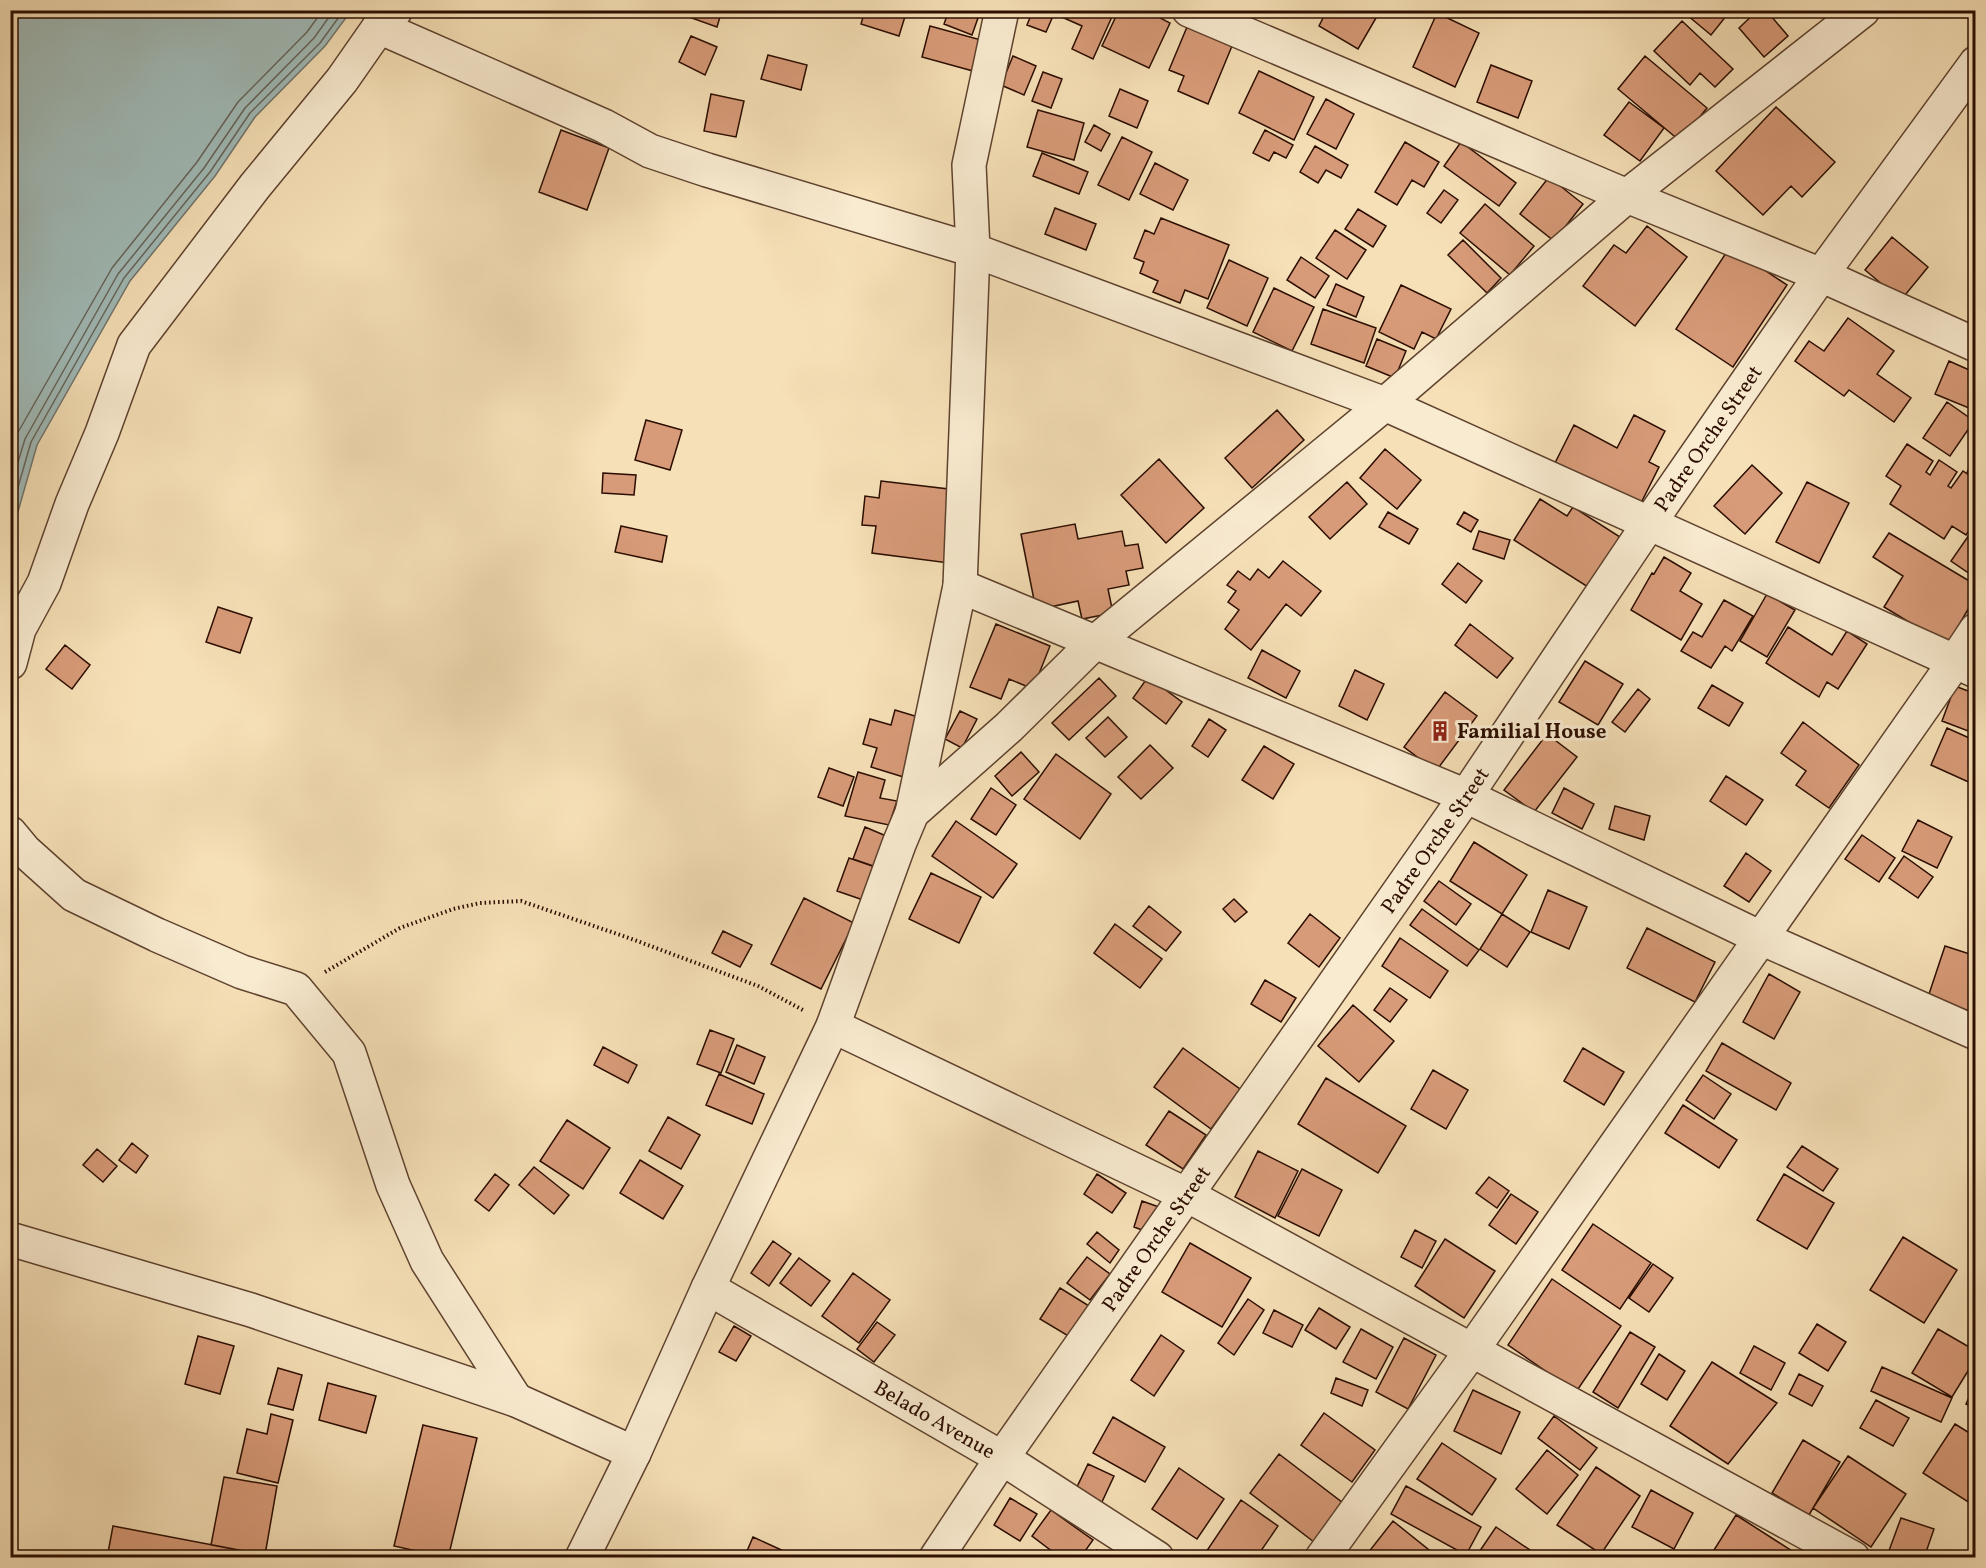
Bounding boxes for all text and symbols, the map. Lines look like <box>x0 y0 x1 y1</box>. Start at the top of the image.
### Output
street label: Padre Orche Street <box>1648 360 1770 518</box>
place label: Familial House <box>1457 718 1606 747</box>
building icon: Familial House <box>1428 719 1452 743</box>
street label: Padre Orche Street <box>1375 762 1497 920</box>
street label: Padre Orche Street <box>1096 1160 1218 1318</box>
street label: Belado Avenue <box>868 1374 1000 1467</box>

